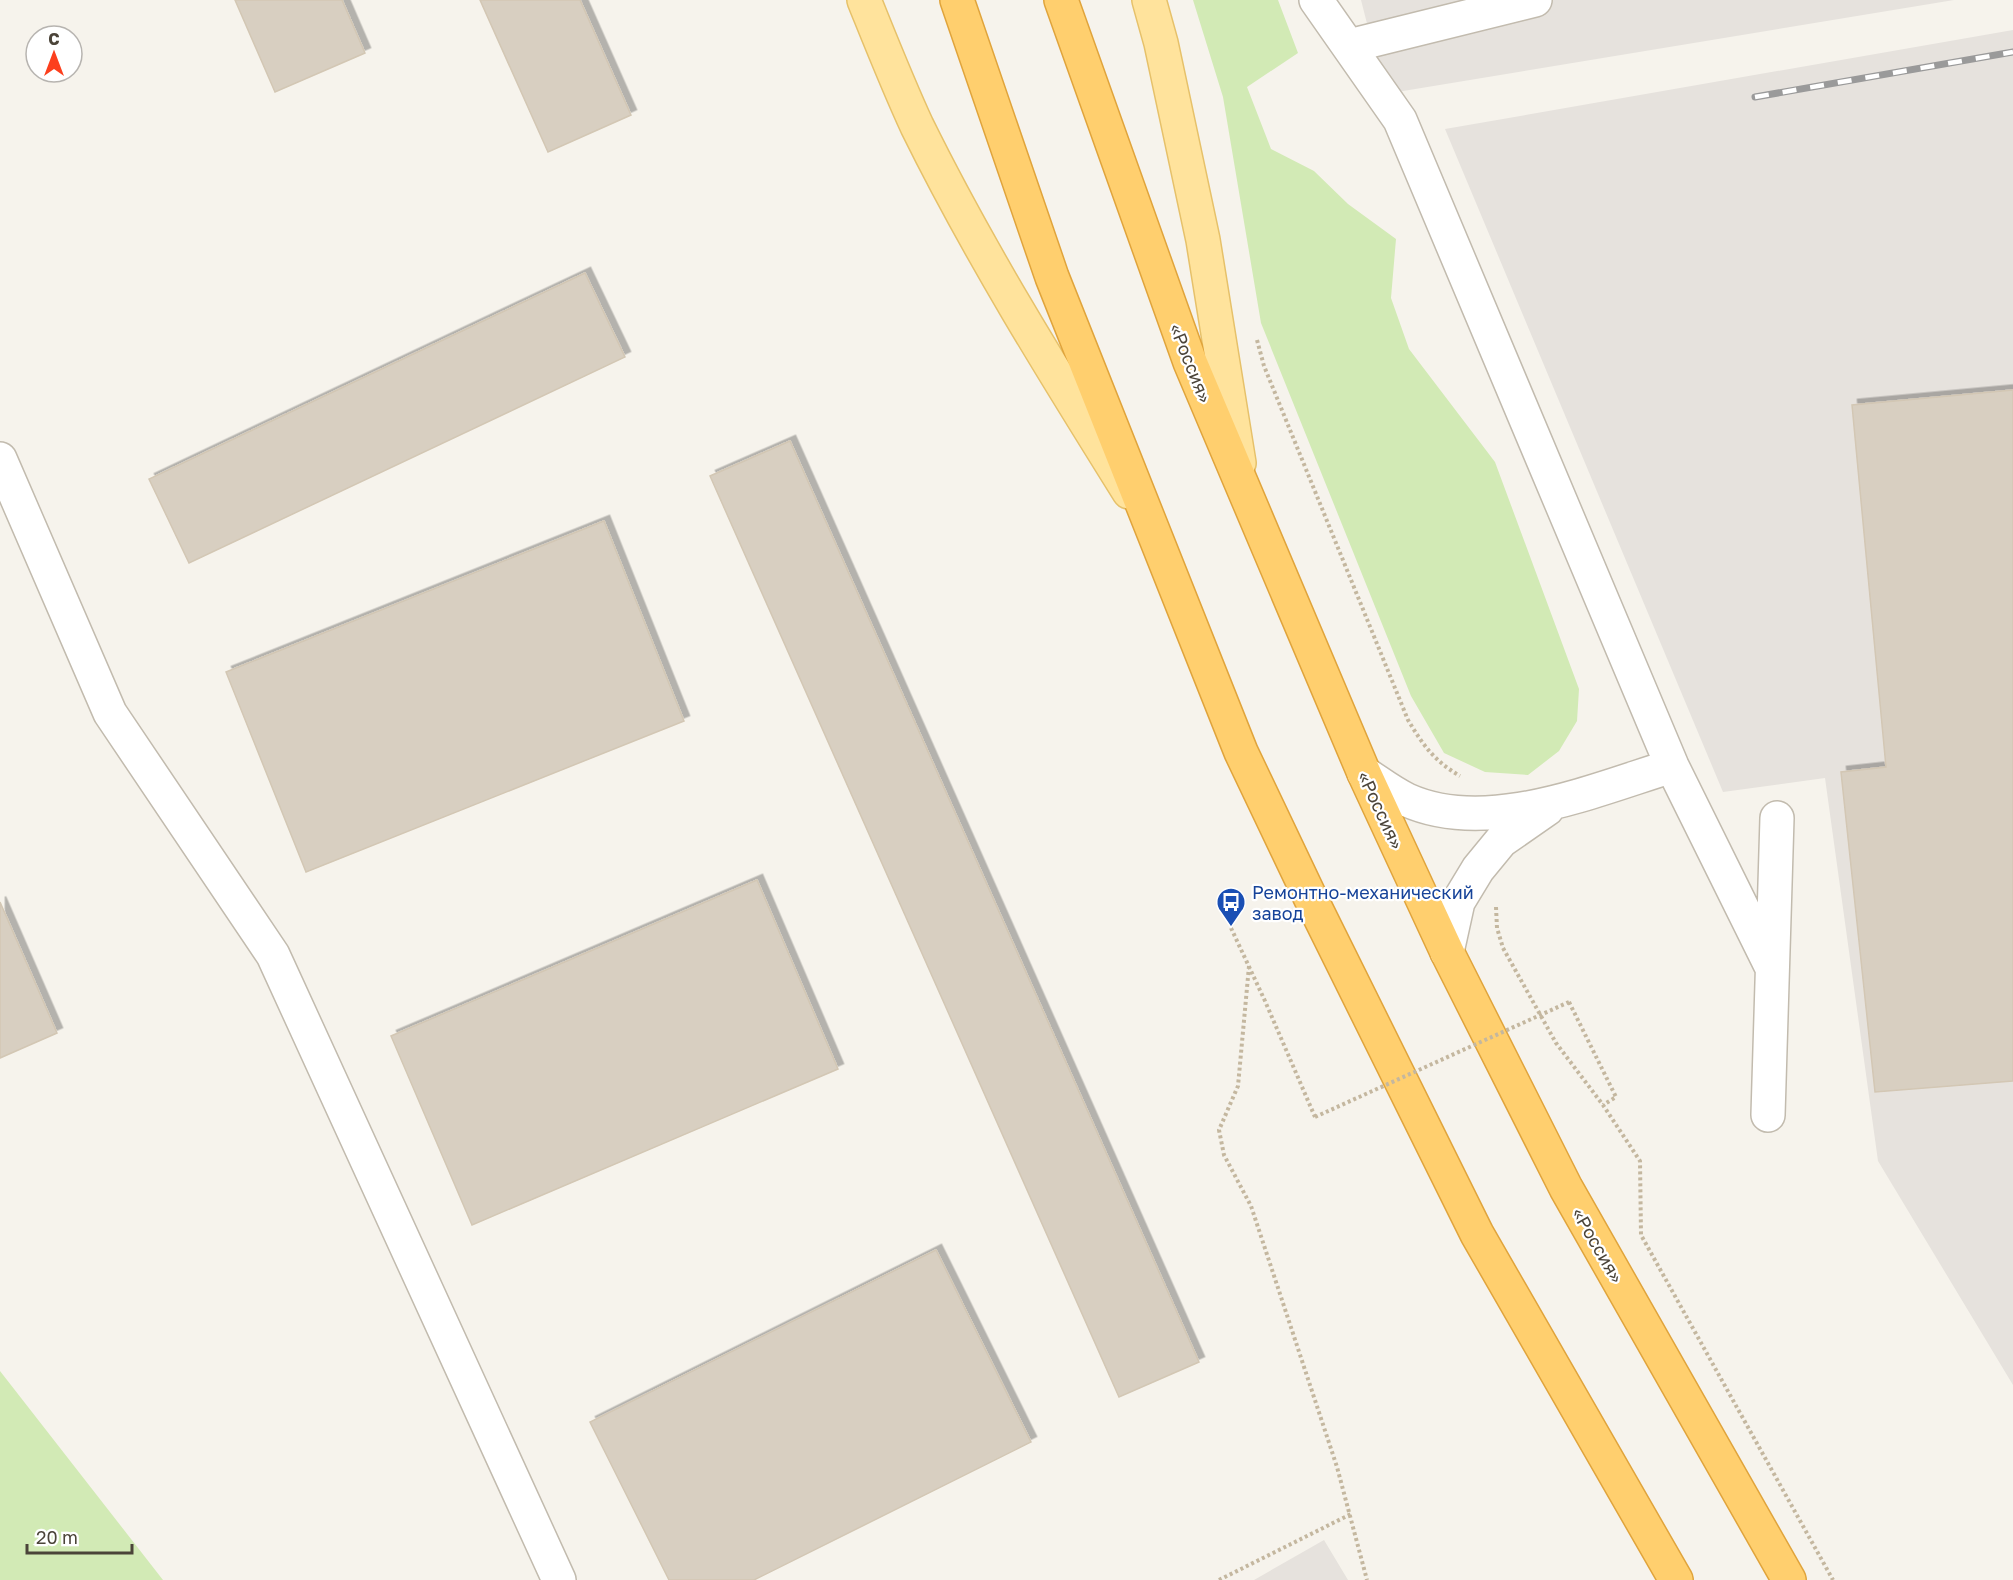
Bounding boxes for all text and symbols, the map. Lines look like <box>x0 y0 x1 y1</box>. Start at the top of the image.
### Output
north arrow <box>24 24 84 84</box>
text: С <box>48 29 60 49</box>
street label: «Россия» <box>1165 320 1217 406</box>
street label: «Россия» <box>1353 768 1409 852</box>
place label: Ремонтно-механический завод <box>1252 881 1474 924</box>
bus stop icon: Ремонтно-механический завод <box>1215 886 1247 928</box>
street label: «Россия» <box>1568 1204 1628 1287</box>
scale bar <box>27 1517 132 1555</box>
text: 20 m <box>36 1526 78 1548</box>

